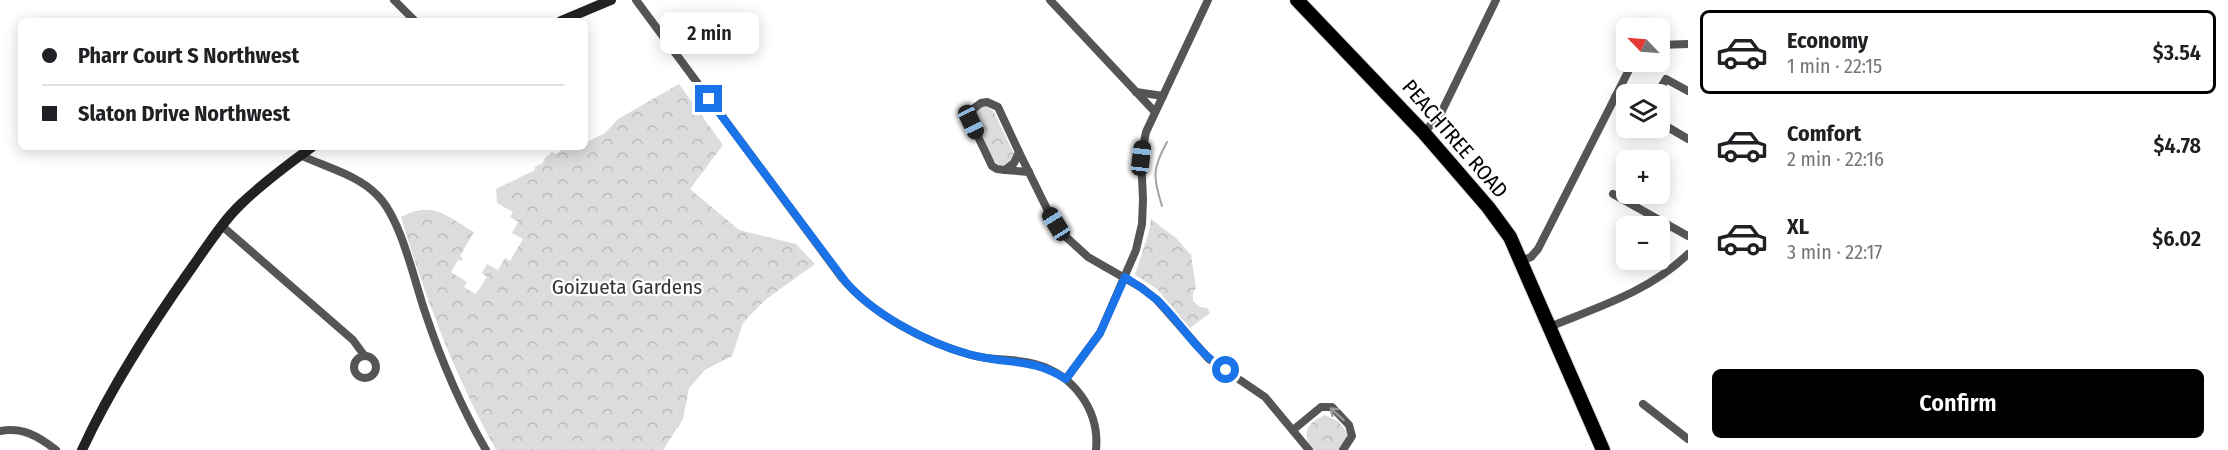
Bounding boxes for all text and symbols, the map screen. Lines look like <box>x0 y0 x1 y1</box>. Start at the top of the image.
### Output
callout: 2 min <box>660 12 758 54</box>
north arrow <box>1616 18 1670 72</box>
map controls <box>1616 18 1670 270</box>
text: 2 min <box>687 21 732 45</box>
icon: car <box>1715 25 1769 79</box>
text: Economy <box>1787 27 1868 54</box>
text: $3.54 <box>2153 39 2201 66</box>
text: Pharr Court S Northwest <box>78 42 299 69</box>
text: 1 min · 22:15 <box>1787 54 1882 78</box>
street label: PEACHTREE ROAD <box>1397 74 1513 204</box>
button: layers <box>1616 84 1670 138</box>
route end <box>695 85 722 112</box>
text: Slaton Drive Northwest <box>78 100 290 127</box>
car <box>955 102 987 142</box>
icon: car <box>1715 118 1769 172</box>
text: Comfort <box>1787 120 1861 147</box>
text: $4.78 <box>2154 132 2201 159</box>
car <box>1130 139 1152 177</box>
text: 2 min · 22:16 <box>1787 147 1884 171</box>
button: + <box>1616 150 1670 204</box>
car <box>1039 204 1073 244</box>
icon: car <box>1715 211 1769 265</box>
text: XL <box>1787 213 1809 240</box>
button: − <box>1616 216 1670 270</box>
text: $6.02 <box>2152 225 2201 252</box>
text: 3 min · 22:17 <box>1787 240 1882 264</box>
park label: Goizueta Gardens <box>552 274 702 300</box>
route start <box>1212 356 1239 383</box>
button: Confirm <box>1712 369 2204 438</box>
one-way arrow <box>1329 407 1345 420</box>

